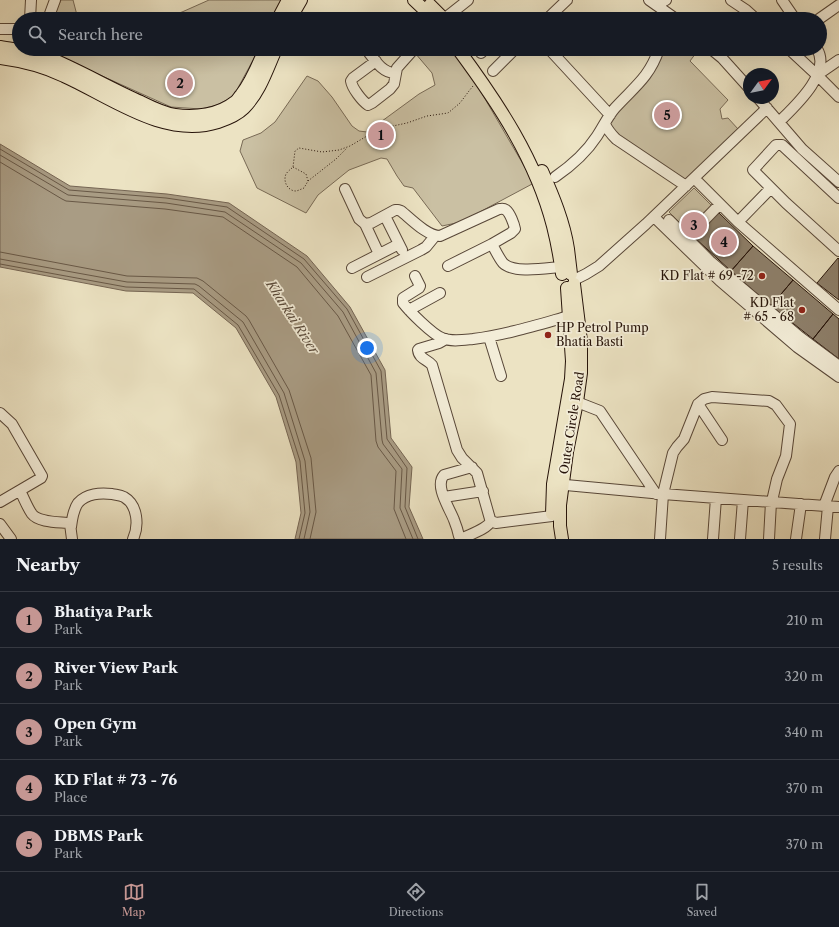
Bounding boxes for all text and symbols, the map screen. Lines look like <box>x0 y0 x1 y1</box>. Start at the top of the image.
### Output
search box <box>12 12 827 56</box>
icon: search <box>26 23 48 45</box>
text: Search here <box>58 25 143 44</box>
pin: 2 <box>167 68 193 98</box>
north arrow <box>743 68 779 104</box>
pin: 5 <box>654 100 680 130</box>
pin: 1 <box>368 120 394 150</box>
pin: 3 <box>681 210 707 240</box>
pin: 4 <box>711 227 737 257</box>
place label: KD Flat # 69 -72 <box>660 268 754 283</box>
marker: KD Flat # 69 -72 <box>757 271 767 281</box>
water label: Kharkai River <box>263 276 323 358</box>
place label: KD Flat # 65 - 68 <box>743 295 795 324</box>
marker: KD Flat # 65 - 68 <box>797 305 807 315</box>
place label: HP Petrol Pump Bhatia Basti <box>556 320 649 349</box>
marker: HP Petrol Pump Bhatia Basti <box>543 330 553 340</box>
your location <box>357 338 377 358</box>
street label: Outer Circle Road <box>556 370 587 475</box>
text: Nearby <box>16 555 80 575</box>
text: 5 results <box>772 557 823 573</box>
text: Bhatiya Park <box>54 602 152 621</box>
text: 1 <box>26 612 32 628</box>
text: 210 m <box>786 612 823 628</box>
text: Park <box>54 621 82 637</box>
text: River View Park <box>54 658 178 677</box>
text: 2 <box>25 668 33 684</box>
text: 320 m <box>785 668 823 684</box>
text: Park <box>54 677 82 693</box>
text: Open Gym <box>54 714 137 733</box>
text: 3 <box>25 724 33 740</box>
text: 340 m <box>785 724 823 740</box>
text: Park <box>54 733 82 749</box>
text: KD Flat # 73 - 76 <box>54 770 177 789</box>
text: 4 <box>25 780 33 796</box>
text: 370 m <box>786 780 823 796</box>
text: Place <box>54 789 87 805</box>
text: DBMS Park <box>54 826 143 845</box>
text: 5 <box>25 836 33 852</box>
text: 370 m <box>786 836 823 852</box>
text: Park <box>54 845 82 861</box>
tab: Map <box>122 881 145 919</box>
tab: Directions <box>389 881 443 919</box>
tab: Saved <box>687 881 717 919</box>

